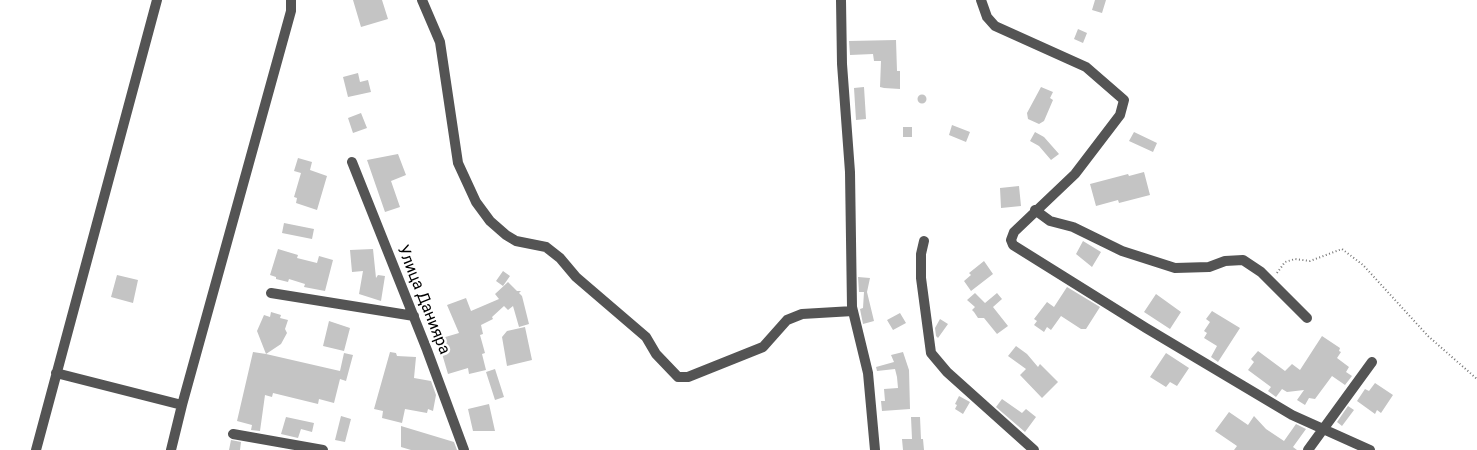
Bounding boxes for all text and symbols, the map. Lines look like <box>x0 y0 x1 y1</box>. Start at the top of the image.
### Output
street label: Улица Данияра <box>392 243 454 357</box>

